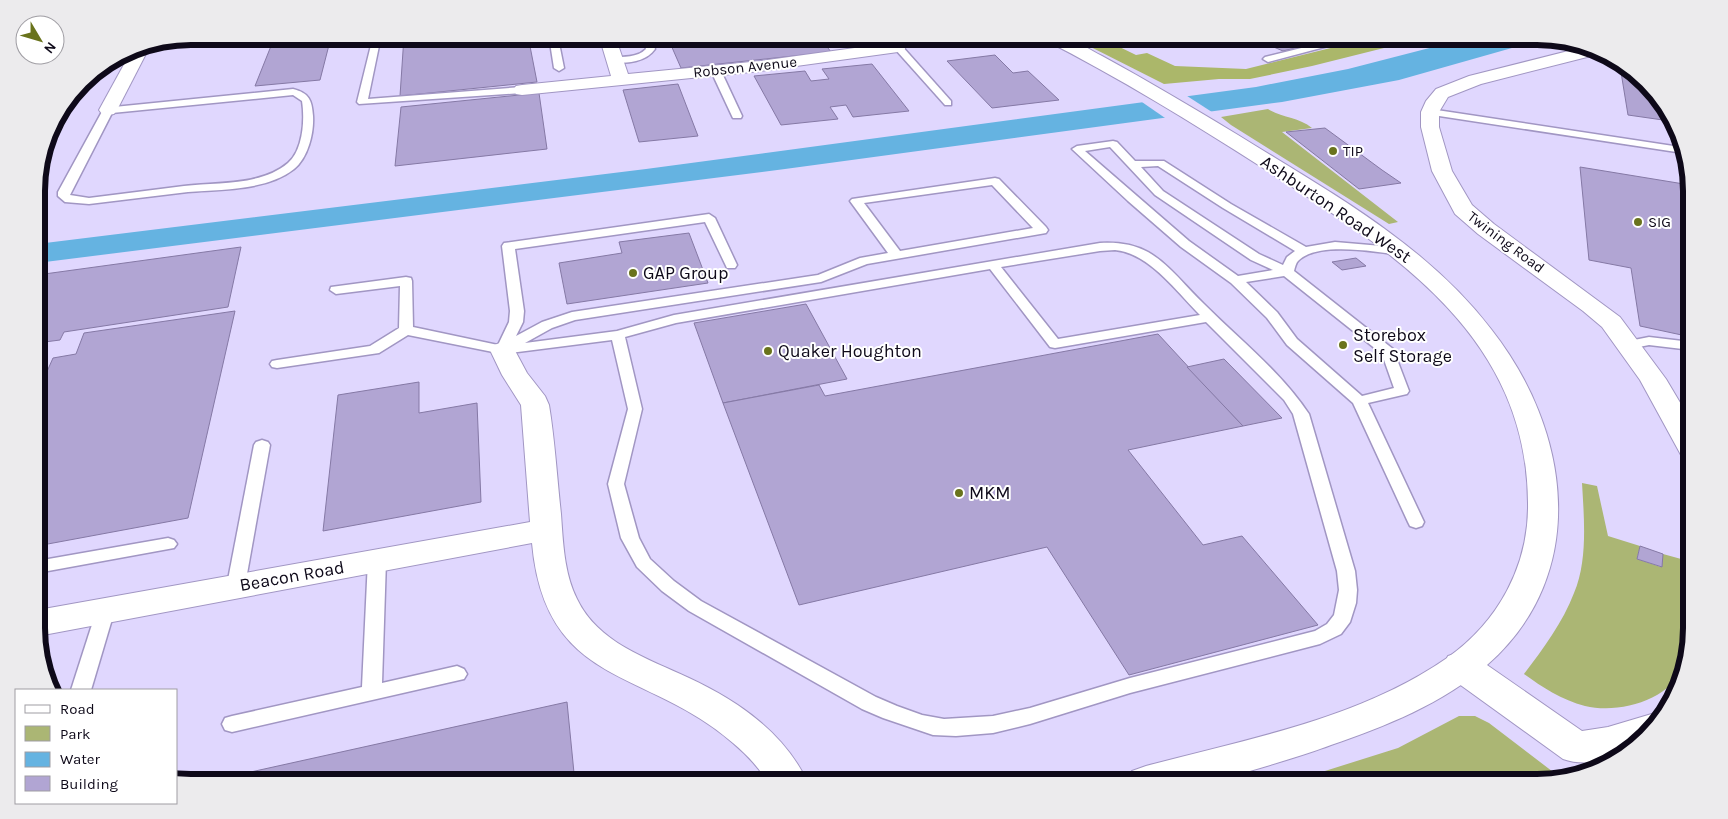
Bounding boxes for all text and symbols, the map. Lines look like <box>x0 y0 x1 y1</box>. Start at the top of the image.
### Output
north arrow <box>15 15 65 65</box>
text: N <box>40 39 60 57</box>
street label: Robson Avenue <box>692 53 798 81</box>
place label: TIP <box>1343 142 1363 160</box>
marker: TIP <box>1327 145 1339 157</box>
street label: Ashburton Road West <box>1256 150 1416 268</box>
street label: Twining Road <box>1464 207 1548 277</box>
place label: SIG <box>1648 213 1671 231</box>
marker: SIG <box>1632 216 1644 228</box>
place label: GAP Group <box>643 262 729 284</box>
marker: GAP Group <box>627 267 639 279</box>
place label: Storebox Self Storage <box>1353 324 1452 367</box>
marker: Storebox Self Storage <box>1337 339 1349 351</box>
place label: Quaker Houghton <box>778 340 922 362</box>
marker: Quaker Houghton <box>762 345 774 357</box>
place label: MKM <box>969 482 1010 504</box>
marker: MKM <box>953 487 965 499</box>
street label: Beacon Road <box>238 556 346 596</box>
legend <box>15 689 178 804</box>
text: Road <box>60 700 95 718</box>
text: Park <box>60 725 90 743</box>
text: Water <box>60 750 101 768</box>
text: Building <box>60 775 118 793</box>

